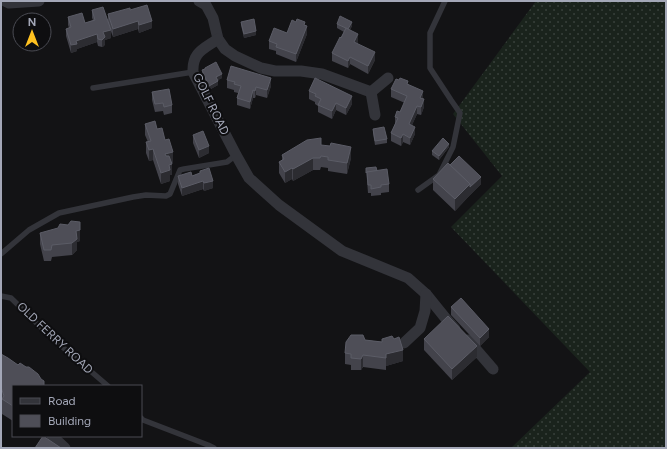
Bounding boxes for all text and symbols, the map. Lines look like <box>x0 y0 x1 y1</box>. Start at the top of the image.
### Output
north arrow <box>12 12 52 52</box>
text: N <box>28 16 36 29</box>
street label: GOLF ROAD <box>190 71 232 137</box>
street label: OLD FERRY ROAD <box>14 299 96 377</box>
legend <box>12 385 142 437</box>
text: Road <box>48 394 76 408</box>
text: Building <box>48 414 91 428</box>

